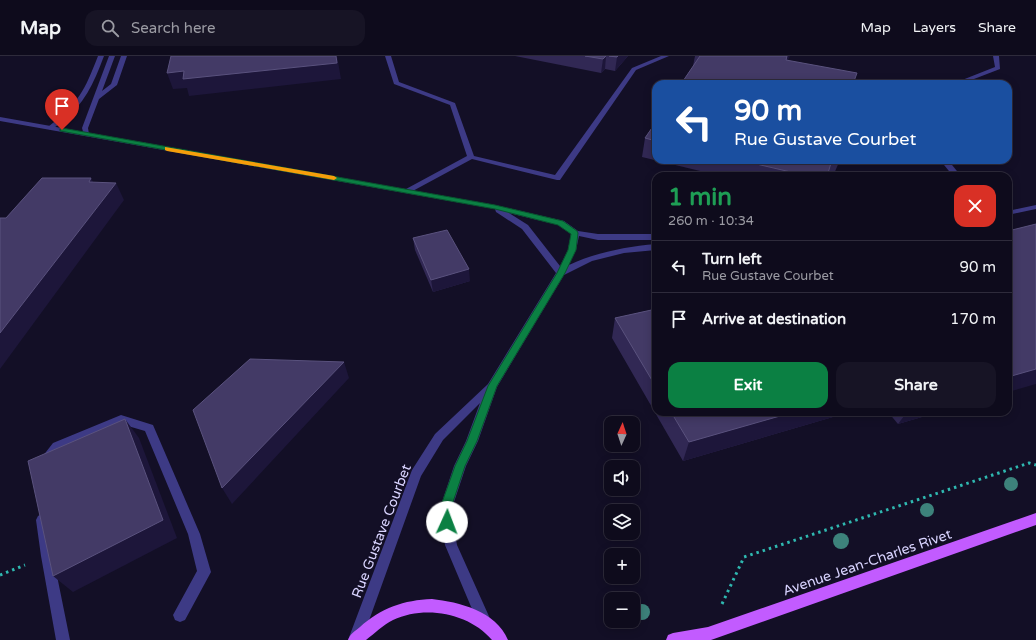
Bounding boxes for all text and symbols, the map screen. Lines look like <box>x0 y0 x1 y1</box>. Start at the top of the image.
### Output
search box <box>85 10 365 46</box>
text: Map <box>20 17 61 39</box>
icon: search <box>99 17 121 39</box>
text: Search here <box>131 19 215 37</box>
text: Map <box>861 19 891 36</box>
text: Layers <box>913 19 956 36</box>
text: Share <box>978 19 1016 36</box>
pin <box>45 89 79 130</box>
text: 90 m <box>734 94 802 128</box>
icon: arrive <box>51 95 73 117</box>
icon: left <box>668 96 720 148</box>
text: Rue Gustave Courbet <box>734 128 916 150</box>
text: 1 min <box>668 183 732 212</box>
button: close <box>954 185 996 227</box>
text: 260 m · 10:34 <box>668 213 754 229</box>
text: Turn left <box>702 250 762 268</box>
icon: left <box>668 256 690 278</box>
text: 90 m <box>959 258 996 276</box>
text: Rue Gustave Courbet <box>702 268 834 284</box>
icon: arrive <box>668 308 690 330</box>
text: Arrive at destination <box>702 310 846 328</box>
text: 170 m <box>950 310 996 328</box>
button: Exit <box>668 362 828 408</box>
button: Share <box>836 362 996 408</box>
north arrow <box>604 416 640 452</box>
map controls <box>604 416 640 628</box>
button: sound <box>604 460 640 496</box>
street label: Rue Gustave Courbet <box>348 461 415 600</box>
position arrow <box>426 501 468 543</box>
button: layers <box>604 504 640 540</box>
street label: Avenue Jean-Charles Rivet <box>780 525 955 599</box>
button: + <box>604 548 640 584</box>
button: − <box>604 592 640 628</box>

